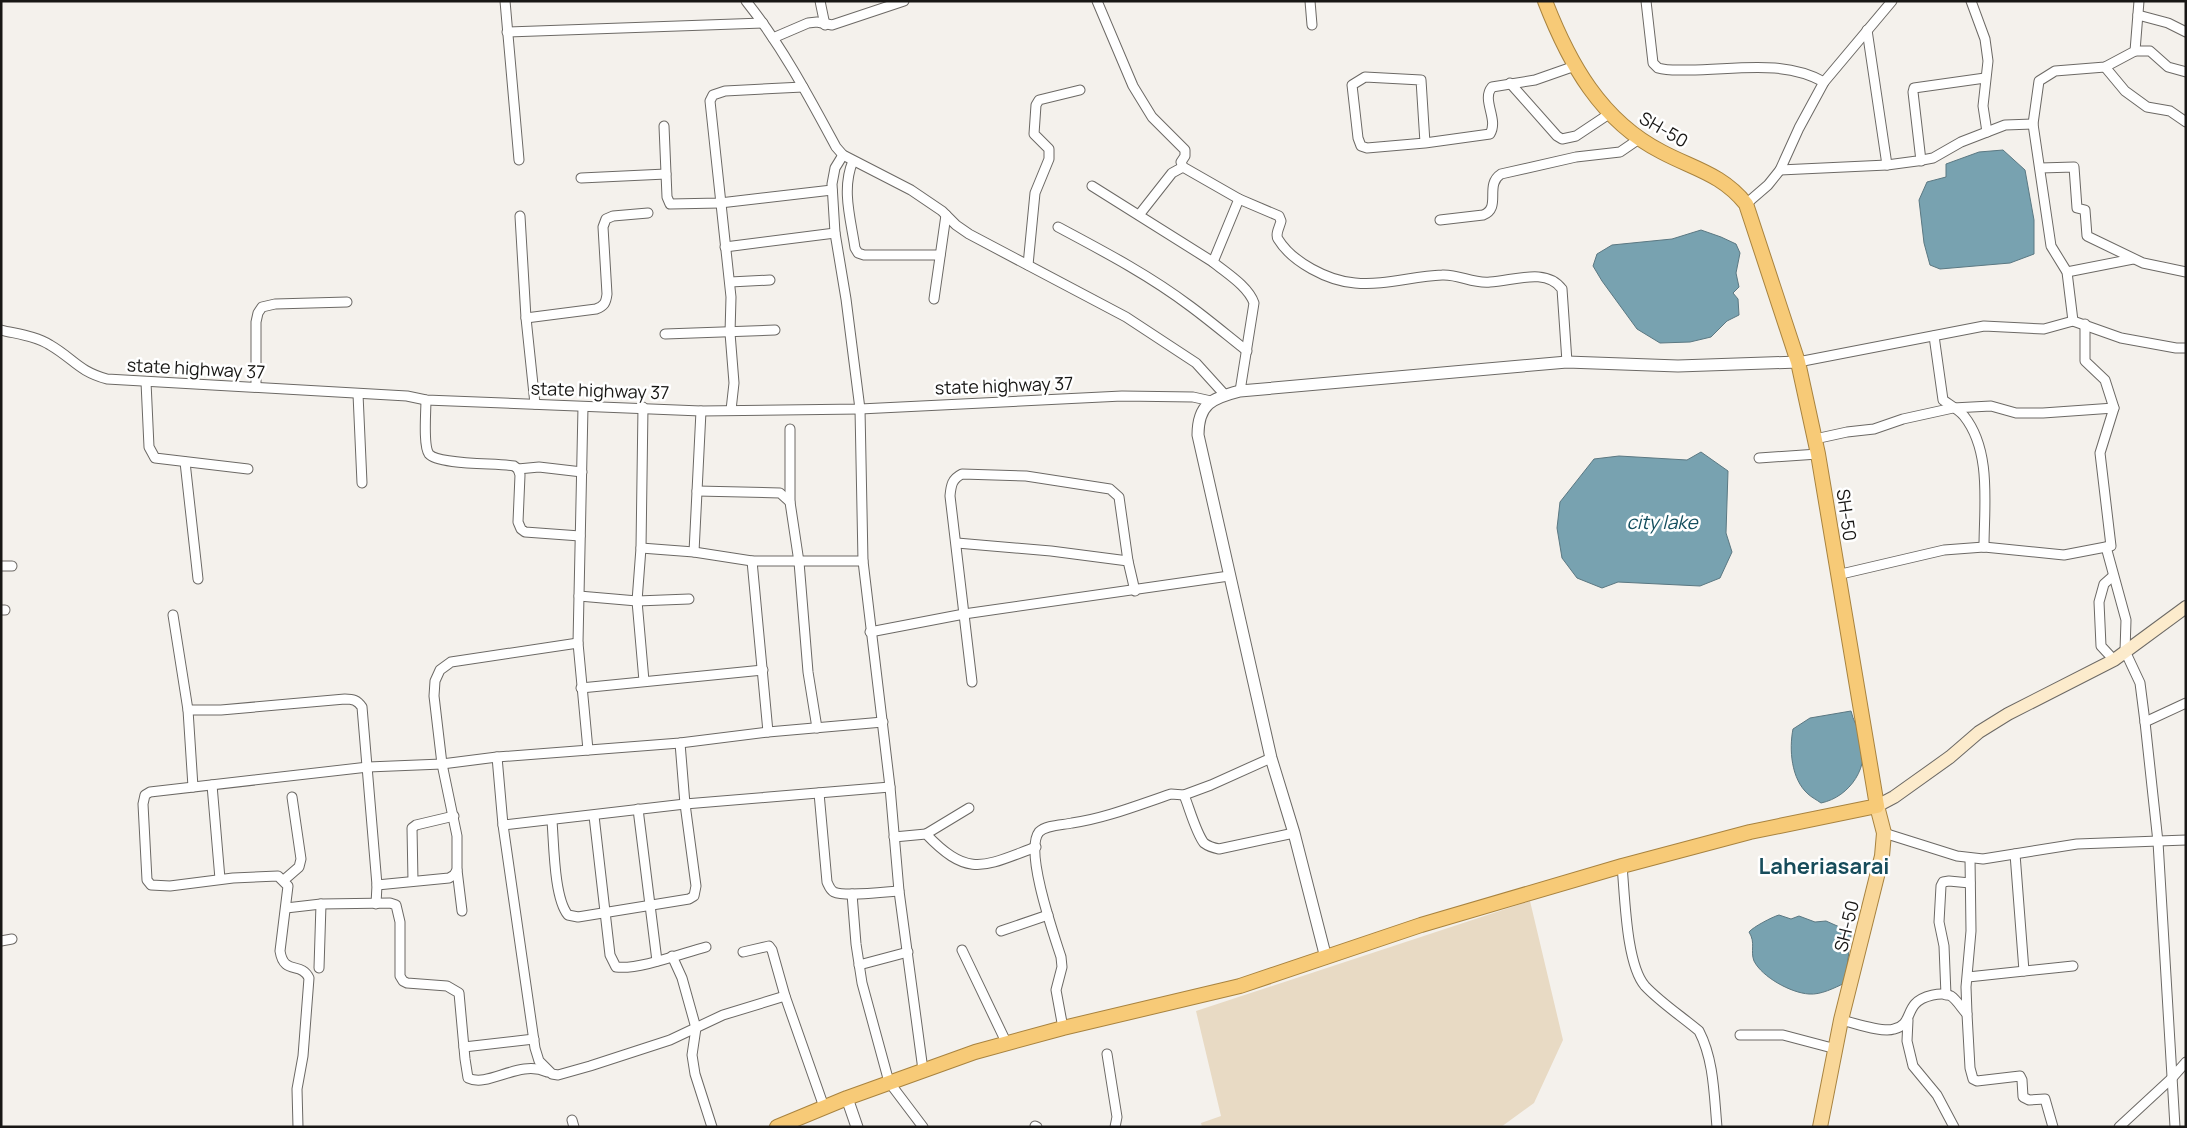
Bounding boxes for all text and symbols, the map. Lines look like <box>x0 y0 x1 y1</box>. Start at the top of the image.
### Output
street label: SH-50 <box>1635 106 1693 152</box>
street label: state highway 37 <box>126 352 266 384</box>
street label: state highway 37 <box>934 371 1074 399</box>
street label: state highway 37 <box>530 376 670 404</box>
street label: SH-50 <box>1831 487 1863 543</box>
water label: city lake <box>1626 509 1699 535</box>
district label: Laheriasarai <box>1759 851 1889 881</box>
street label: SH-50 <box>1828 898 1864 954</box>

